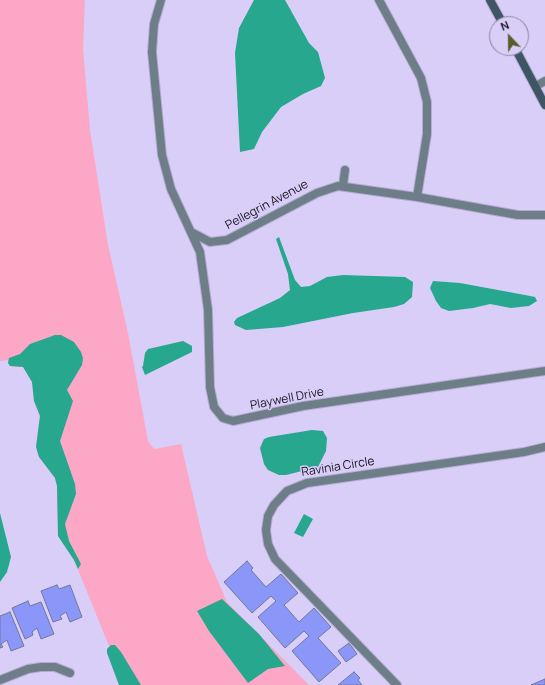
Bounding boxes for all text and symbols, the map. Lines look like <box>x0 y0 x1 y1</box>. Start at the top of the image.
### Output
north arrow <box>489 16 529 56</box>
text: N <box>498 17 511 34</box>
street label: Pellegrin Avenue <box>223 177 311 233</box>
street label: Playwell Drive <box>249 385 325 413</box>
street label: Ravinia Circle <box>300 454 376 480</box>

